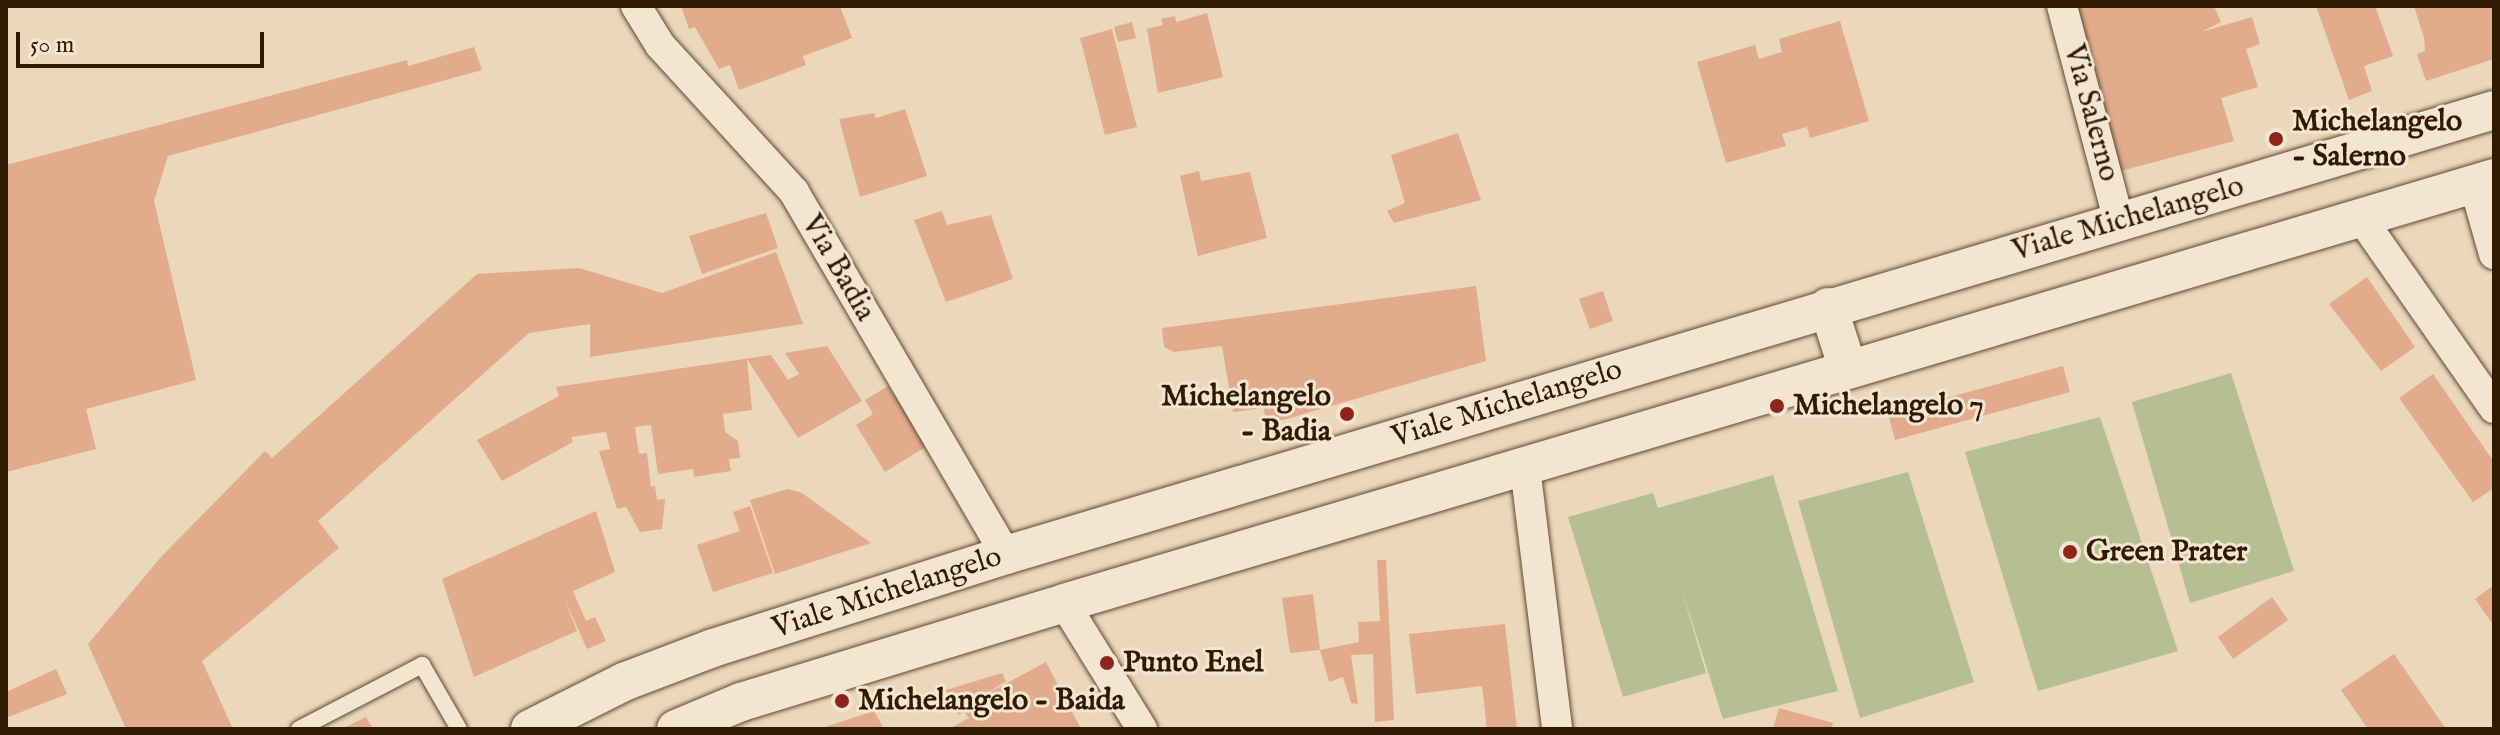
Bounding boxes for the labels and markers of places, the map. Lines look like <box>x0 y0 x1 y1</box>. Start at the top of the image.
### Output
place label: Michelangelo - Salerno <box>2292 104 2462 174</box>
marker: Michelangelo - Salerno <box>2267 130 2285 148</box>
place label: Michelangelo - Badia <box>1161 379 1331 450</box>
place label: Michelangelo 7 <box>1793 388 1984 424</box>
marker: Michelangelo 7 <box>1768 397 1786 415</box>
marker: Michelangelo - Badia <box>1338 405 1356 423</box>
place label: Green Prater <box>2086 534 2247 570</box>
marker: Green Prater <box>2061 543 2079 561</box>
place label: Punto Enel <box>1123 645 1263 681</box>
marker: Punto Enel <box>1098 654 1116 672</box>
place label: Michelangelo - Baida <box>858 683 1125 719</box>
marker: Michelangelo - Baida <box>833 692 851 710</box>

